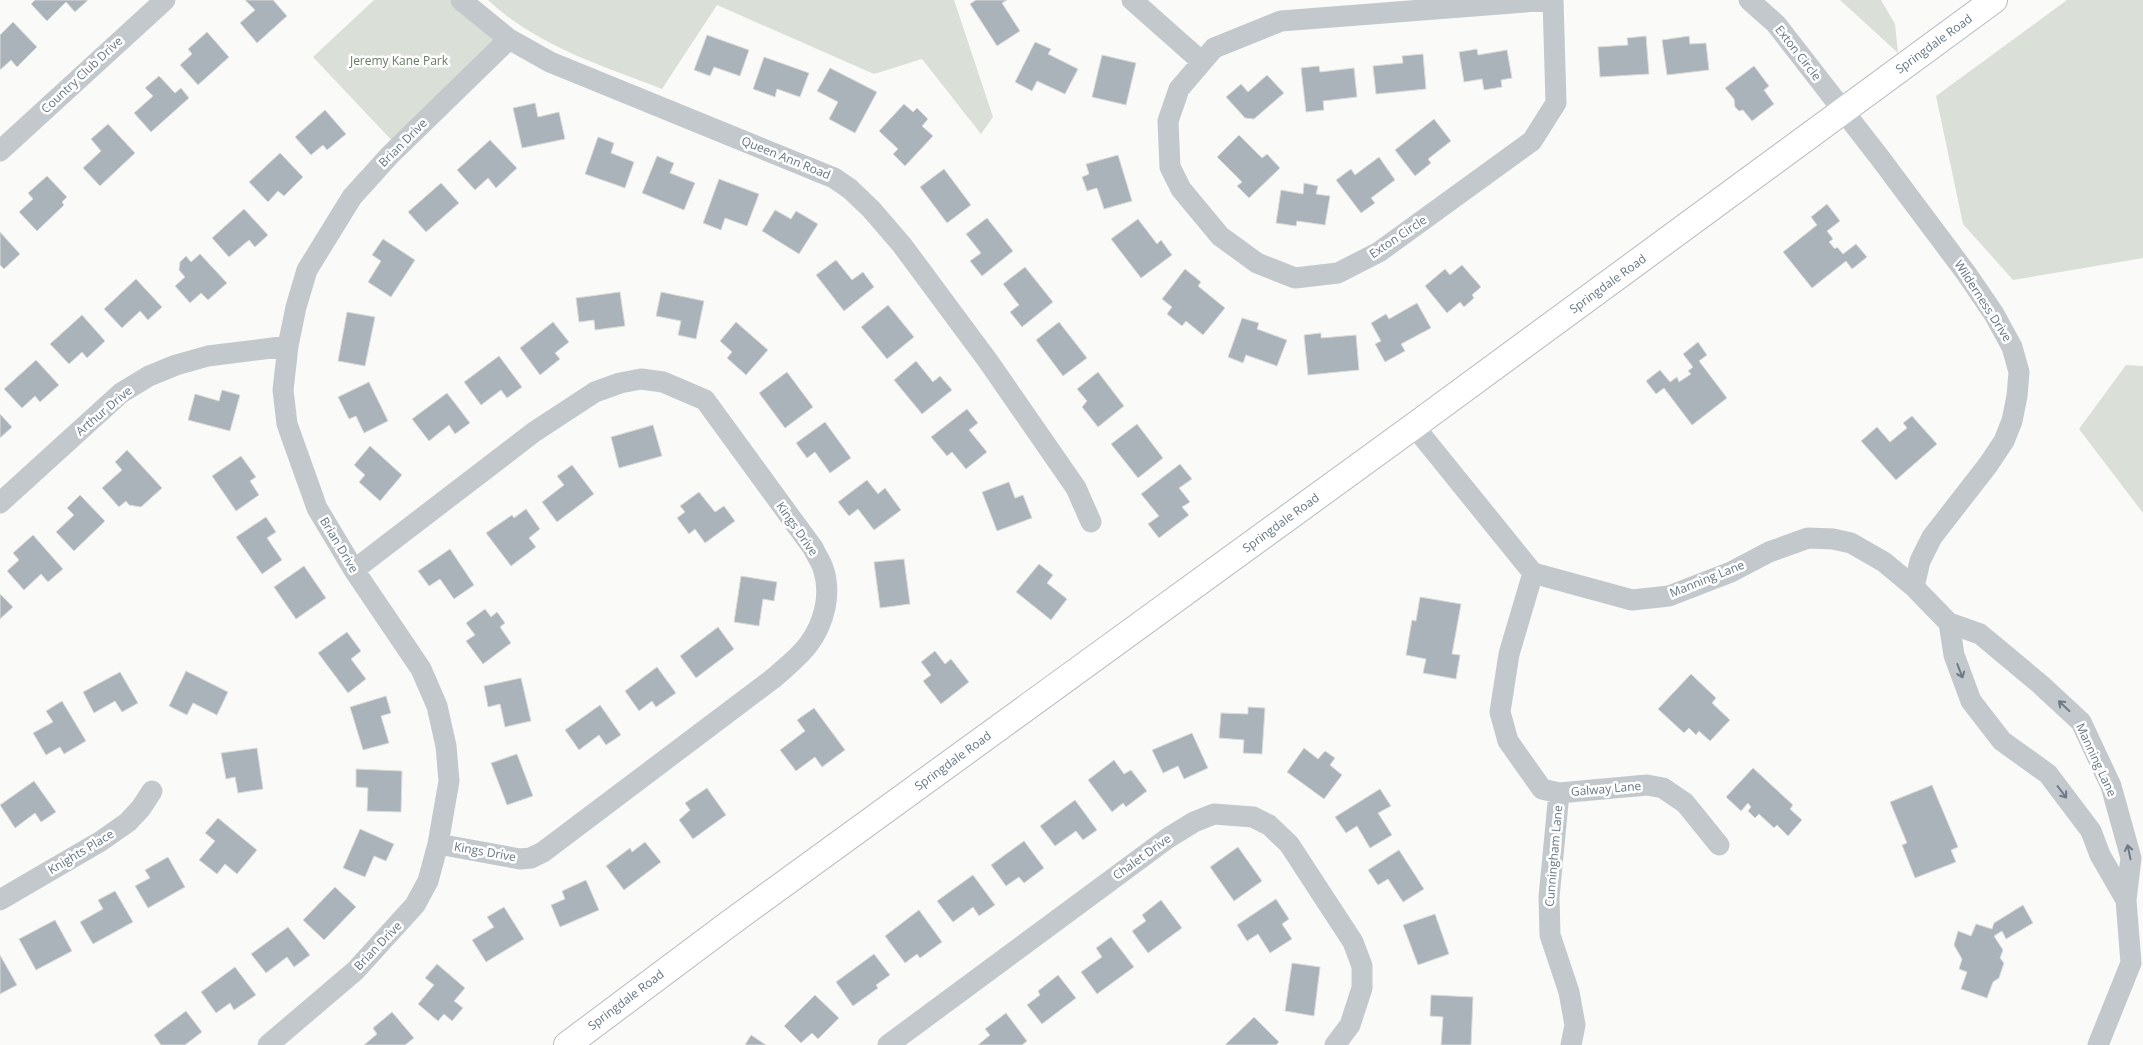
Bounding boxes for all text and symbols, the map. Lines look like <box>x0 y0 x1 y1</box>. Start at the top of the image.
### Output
street label: Springdale Road <box>1892 10 1976 77</box>
street label: Exton Circle <box>1771 21 1826 84</box>
street label: Country Club Drive <box>37 32 126 117</box>
park label: Jeremy Kane Park <box>349 52 449 69</box>
street label: Brian Drive <box>375 114 431 171</box>
street label: Queen Ann Road <box>739 132 833 183</box>
street label: Exton Circle <box>1366 211 1430 262</box>
street label: Springdale Road <box>1566 250 1650 317</box>
street label: Wilderness Drive <box>1951 257 2016 345</box>
street label: Arthur Drive <box>72 382 136 439</box>
street label: Springdale Road <box>1239 489 1323 556</box>
street label: Kings Drive <box>773 498 822 559</box>
street label: Brian Drive <box>316 514 363 576</box>
street label: Manning Lane <box>1667 556 1747 601</box>
one-way arrow <box>1956 663 1965 678</box>
one-way arrow <box>2058 700 2070 712</box>
street label: Manning Lane <box>2072 720 2121 800</box>
street label: Springdale Road <box>911 727 995 794</box>
street label: Galway Lane <box>1570 777 1642 800</box>
one-way arrow <box>2057 785 2067 799</box>
street label: Cunningham Lane <box>1541 804 1566 907</box>
street label: Knights Place <box>45 825 117 878</box>
street label: Chalet Drive <box>1109 830 1174 883</box>
street label: Kings Drive <box>453 838 518 865</box>
one-way arrow <box>2124 845 2133 861</box>
street label: Brian Drive <box>350 917 406 974</box>
street label: Springdale Road <box>584 965 667 1034</box>

